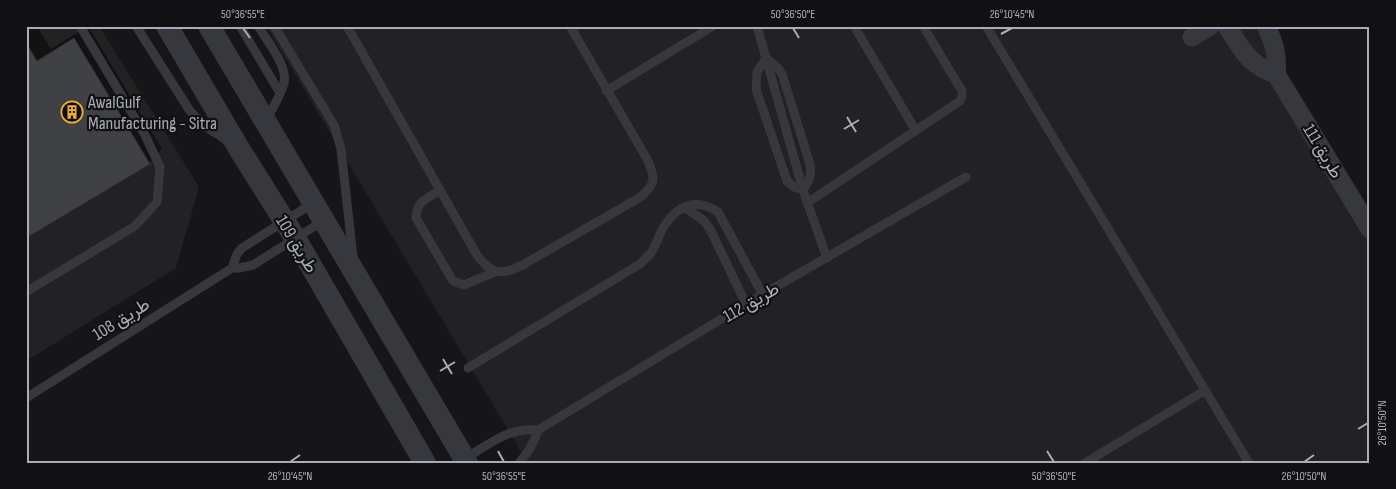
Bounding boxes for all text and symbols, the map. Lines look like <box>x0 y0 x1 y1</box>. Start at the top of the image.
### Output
text: 50°36'55"E <box>221 7 265 22</box>
text: 50°36'50"E <box>771 7 815 22</box>
text: 26°10'45"N <box>990 7 1034 22</box>
place label: AwalGulf Manufacturing - Sitra <box>87 92 217 134</box>
building icon: AwalGulf Manufacturing - Sitra <box>60 100 84 124</box>
street label: طريق 111 <box>1298 120 1347 182</box>
street label: طريق 109 <box>271 212 322 277</box>
street label: طريق 112 <box>719 278 783 327</box>
street label: طريق 108 <box>89 294 154 345</box>
text: 26°10'50"N <box>1375 400 1390 446</box>
text: 26°10'45"N <box>268 469 312 484</box>
text: 50°36'55"E <box>482 469 526 484</box>
text: 50°36'50"E <box>1032 469 1076 484</box>
text: 26°10'50"N <box>1281 469 1327 484</box>

